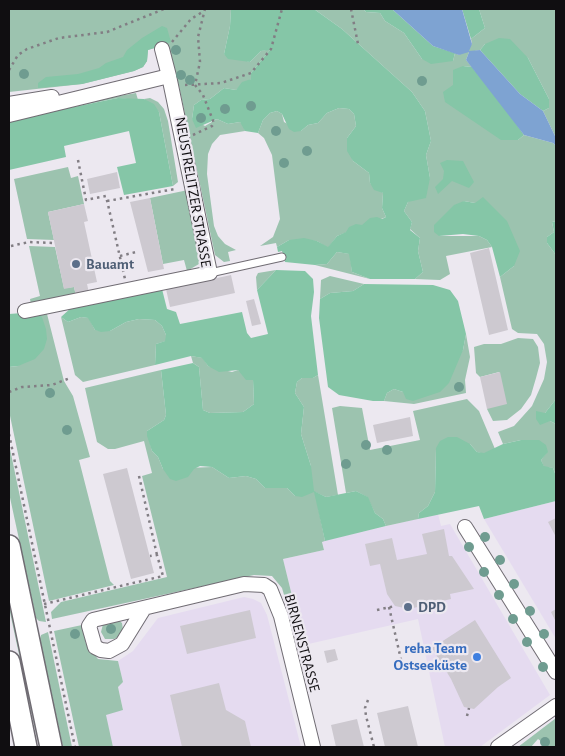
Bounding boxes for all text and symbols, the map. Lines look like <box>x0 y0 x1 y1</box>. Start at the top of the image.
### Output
street label: NEUSTRELITZER STRASSE <box>171 115 215 269</box>
place label: Bauamt <box>86 255 134 273</box>
marker: Bauamt <box>70 258 82 270</box>
street label: BIRNENSTRASSE <box>280 592 324 694</box>
place label: DPD <box>418 598 446 616</box>
marker: DPD <box>402 601 414 613</box>
place label: reha Team Ostseeküste <box>394 639 467 674</box>
marker: reha Team Ostseeküste <box>471 651 483 663</box>

